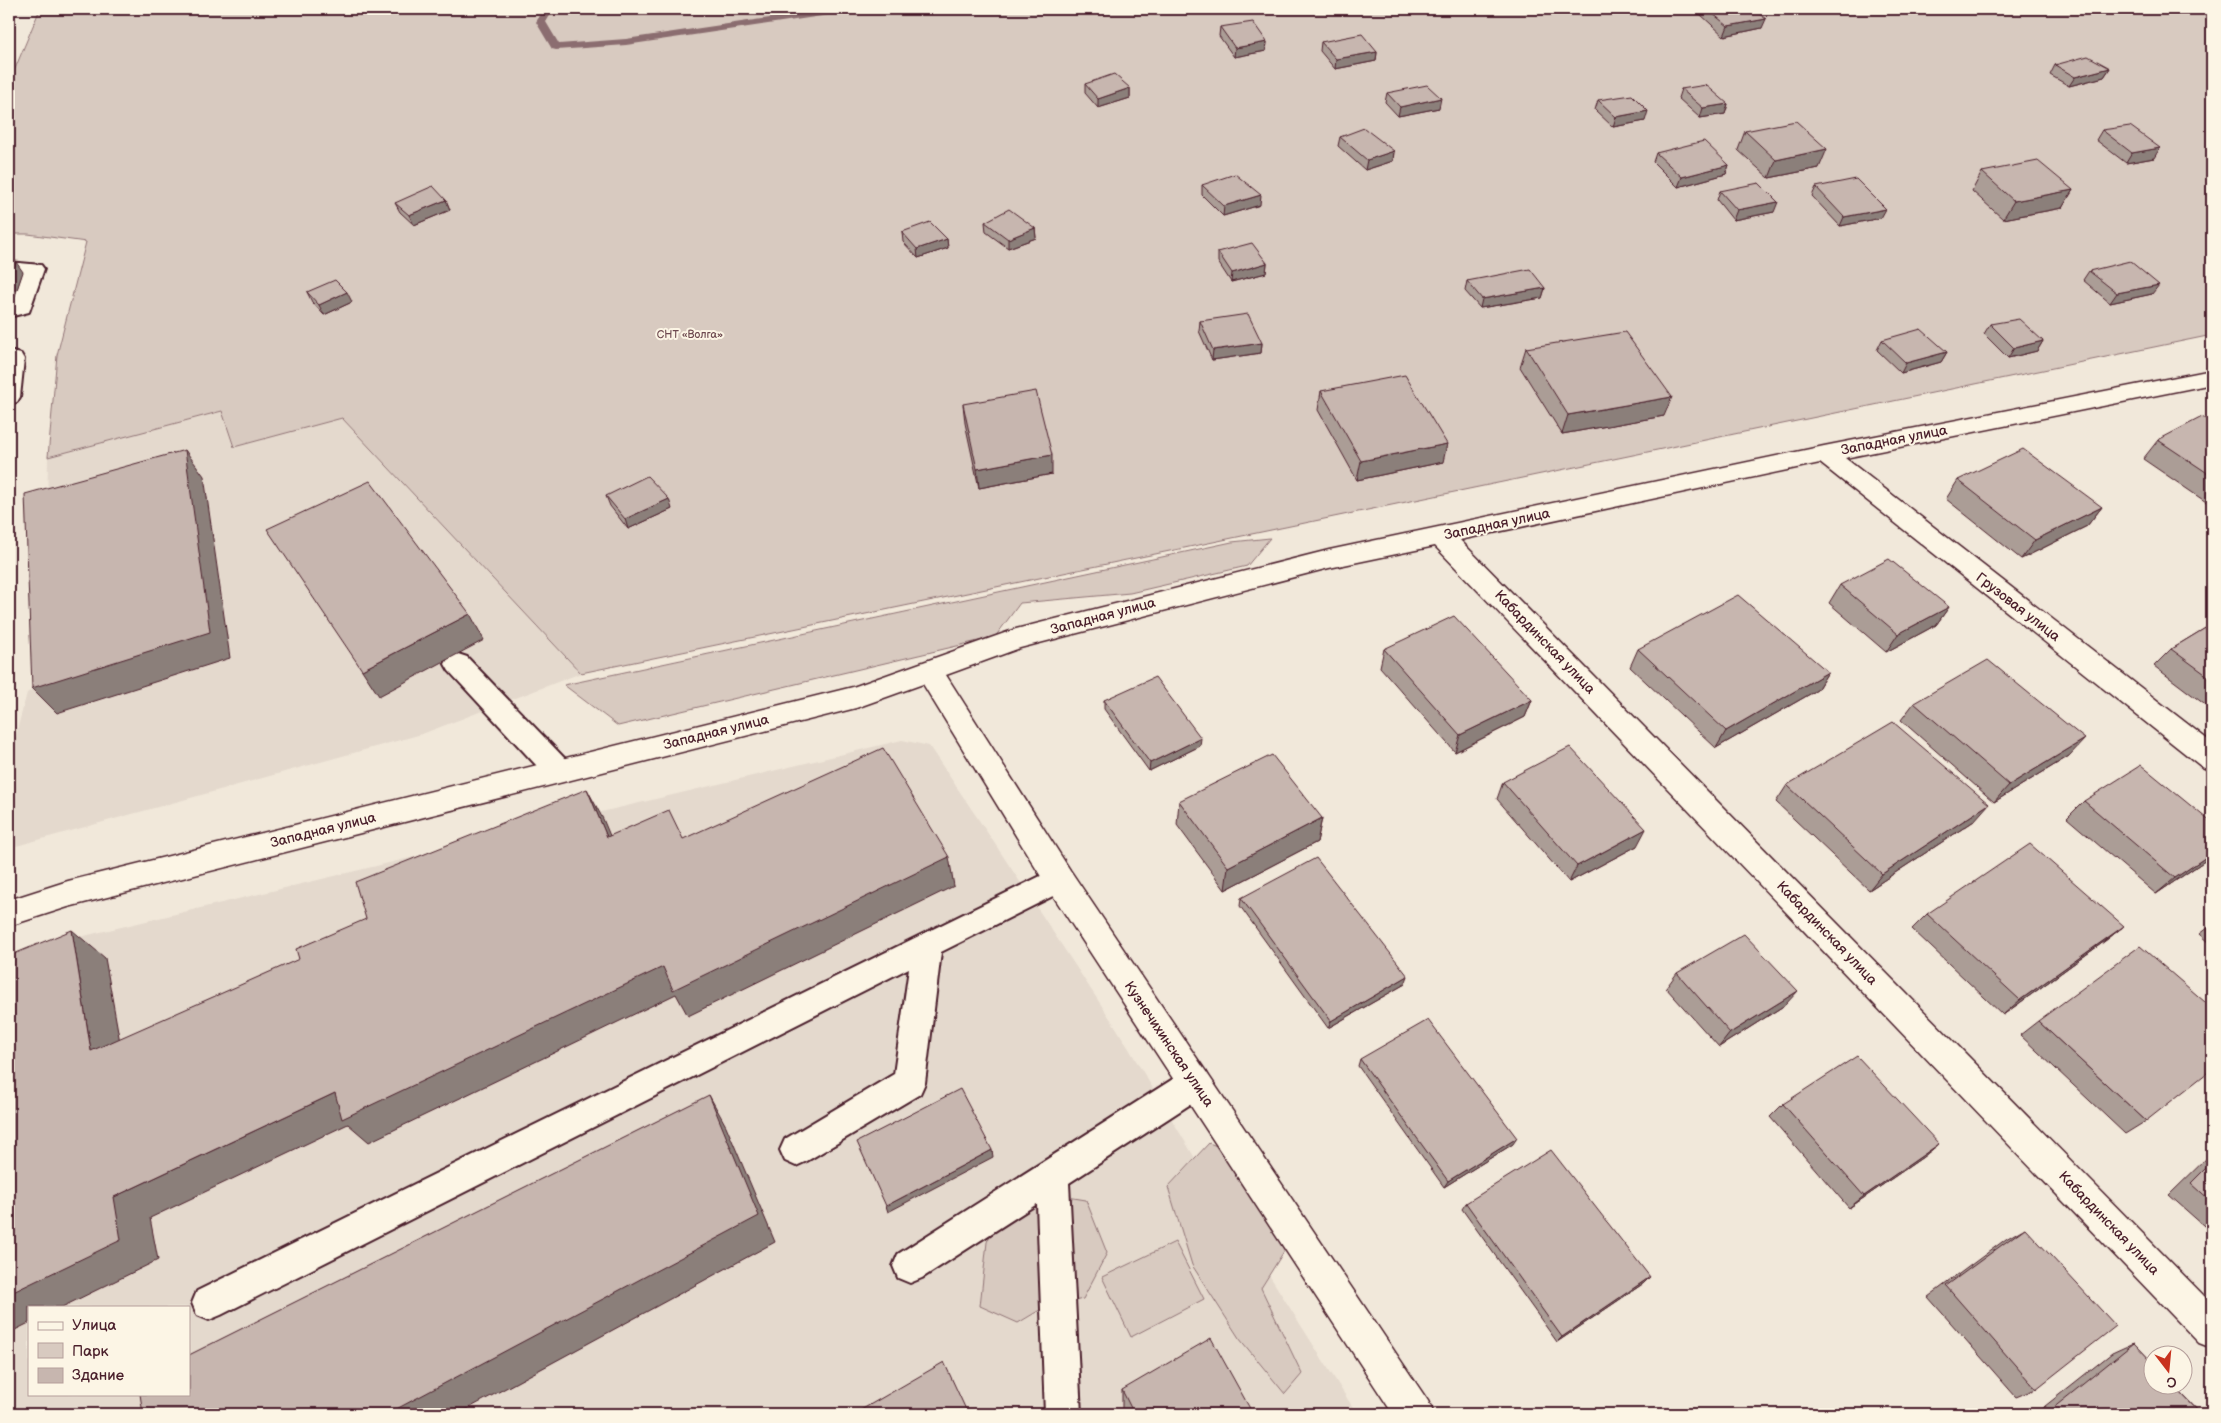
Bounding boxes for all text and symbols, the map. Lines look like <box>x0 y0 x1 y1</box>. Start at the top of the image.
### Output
park label: СНТ «Волга» <box>657 328 723 341</box>
street label: Западная улица <box>1839 421 1949 459</box>
street label: Западная улица <box>1442 504 1552 544</box>
street label: Грузовая улица <box>1973 569 2064 646</box>
street label: Кабардинская улица <box>1491 587 1599 698</box>
street label: Западная улица <box>1049 594 1158 638</box>
street label: Западная улица <box>662 711 771 753</box>
street label: Западная улица <box>269 809 378 851</box>
street label: Кабардинская улица <box>1773 878 1881 989</box>
street label: Кузнечихинская улица <box>1121 978 1218 1111</box>
street label: Кабардинская улица <box>2055 1168 2163 1279</box>
legend <box>28 1306 190 1396</box>
text: Улица <box>72 1316 117 1335</box>
text: Парк <box>72 1342 109 1361</box>
north arrow <box>2144 1346 2194 1396</box>
text: Здание <box>72 1366 124 1385</box>
text: С <box>2164 1373 2178 1392</box>

